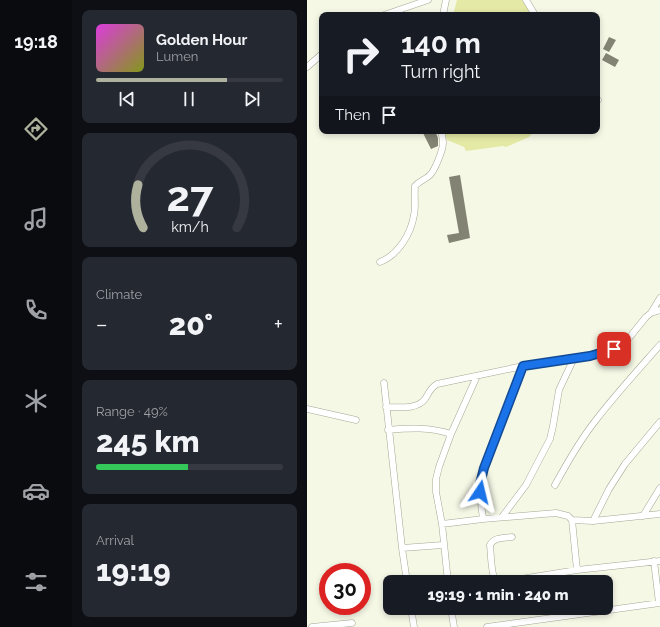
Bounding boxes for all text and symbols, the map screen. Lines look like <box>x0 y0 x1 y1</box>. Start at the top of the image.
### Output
text: 140 m <box>401 27 481 60</box>
icon: right <box>335 28 387 80</box>
text: 19:18 <box>14 31 58 52</box>
text: Golden Hour <box>156 31 247 49</box>
text: Lumen <box>156 49 198 64</box>
text: Turn right <box>401 61 480 82</box>
icon: previous <box>116 88 138 110</box>
icon: pause <box>178 88 200 110</box>
icon: next <box>241 88 263 110</box>
icon: arrive <box>378 104 400 126</box>
text: Then <box>335 106 370 124</box>
icon: directions <box>22 115 50 143</box>
text: 27 <box>166 172 214 221</box>
icon: music <box>22 205 50 233</box>
text: km/h <box>171 219 208 235</box>
text: Climate <box>96 287 142 302</box>
icon: phone <box>22 296 50 324</box>
text: 20° <box>169 307 213 342</box>
text: − <box>96 311 108 337</box>
text: + <box>274 311 283 337</box>
pin <box>597 332 631 366</box>
icon: arrive <box>603 338 625 360</box>
icon: climate <box>22 387 50 415</box>
text: Range · 49% <box>96 404 168 419</box>
text: 245 km <box>96 424 200 459</box>
position arrow <box>459 471 501 513</box>
icon: car <box>22 477 50 505</box>
text: Arrival <box>96 533 134 548</box>
text: 19:19 <box>96 553 171 588</box>
speed limit sign: 30 <box>319 563 371 615</box>
icon: filters <box>22 568 50 596</box>
text: 19:19 · 1 min · 240 m <box>427 586 569 604</box>

